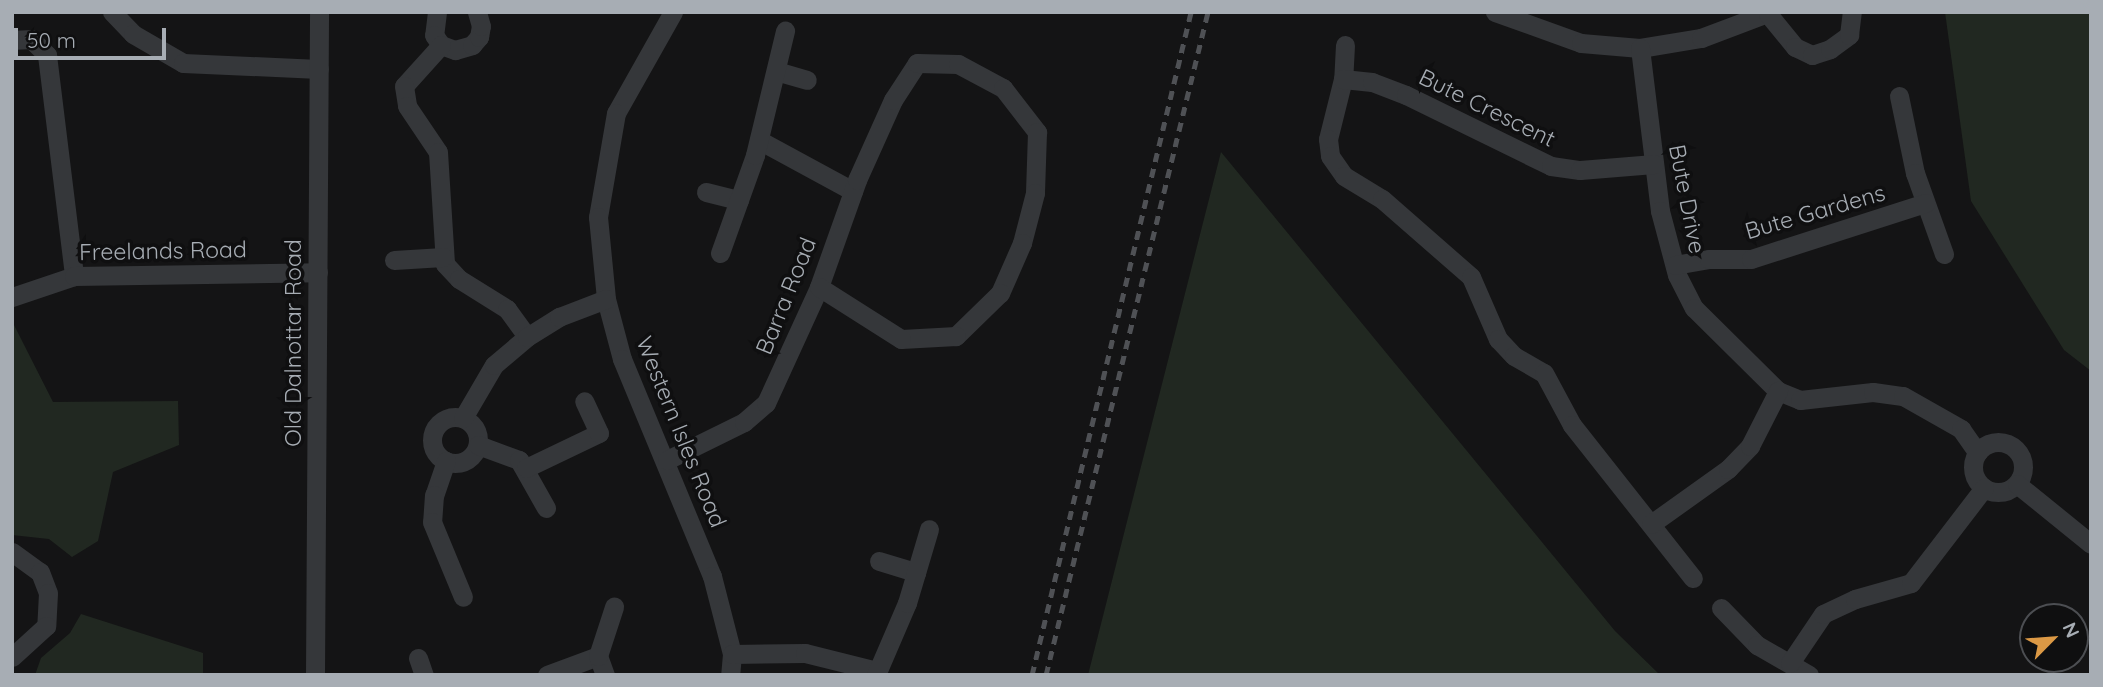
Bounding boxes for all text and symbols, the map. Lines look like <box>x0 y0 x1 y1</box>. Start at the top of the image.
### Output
scale bar <box>18 14 170 58</box>
text: 50 m <box>27 27 76 53</box>
street label: Bute Crescent <box>1414 63 1560 153</box>
street label: Bute Drive <box>1663 142 1711 256</box>
street label: Bute Gardens <box>1742 179 1888 245</box>
street label: Barra Road <box>750 234 822 358</box>
street label: Freelands Road <box>79 236 247 266</box>
street label: Old Dalnottar Road <box>279 239 307 447</box>
street label: Western Isles Road <box>630 332 732 532</box>
north arrow <box>2019 603 2089 673</box>
text: N <box>2057 619 2085 641</box>

